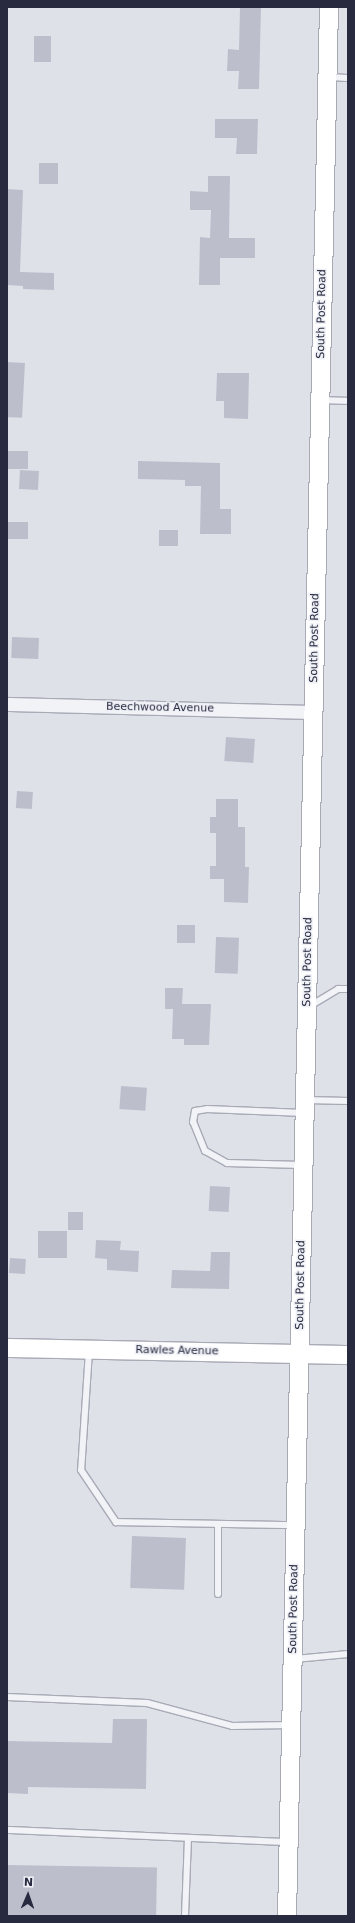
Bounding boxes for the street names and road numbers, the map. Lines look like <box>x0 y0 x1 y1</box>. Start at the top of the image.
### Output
street label: South Post Road <box>315 269 329 359</box>
street label: South Post Road <box>308 593 322 683</box>
street label: Beechwood Avenue <box>106 700 214 716</box>
street label: South Post Road <box>301 917 315 1007</box>
street label: South Post Road <box>294 1240 308 1330</box>
street label: Rawles Avenue <box>135 1344 219 1358</box>
street label: South Post Road <box>287 1564 301 1654</box>

